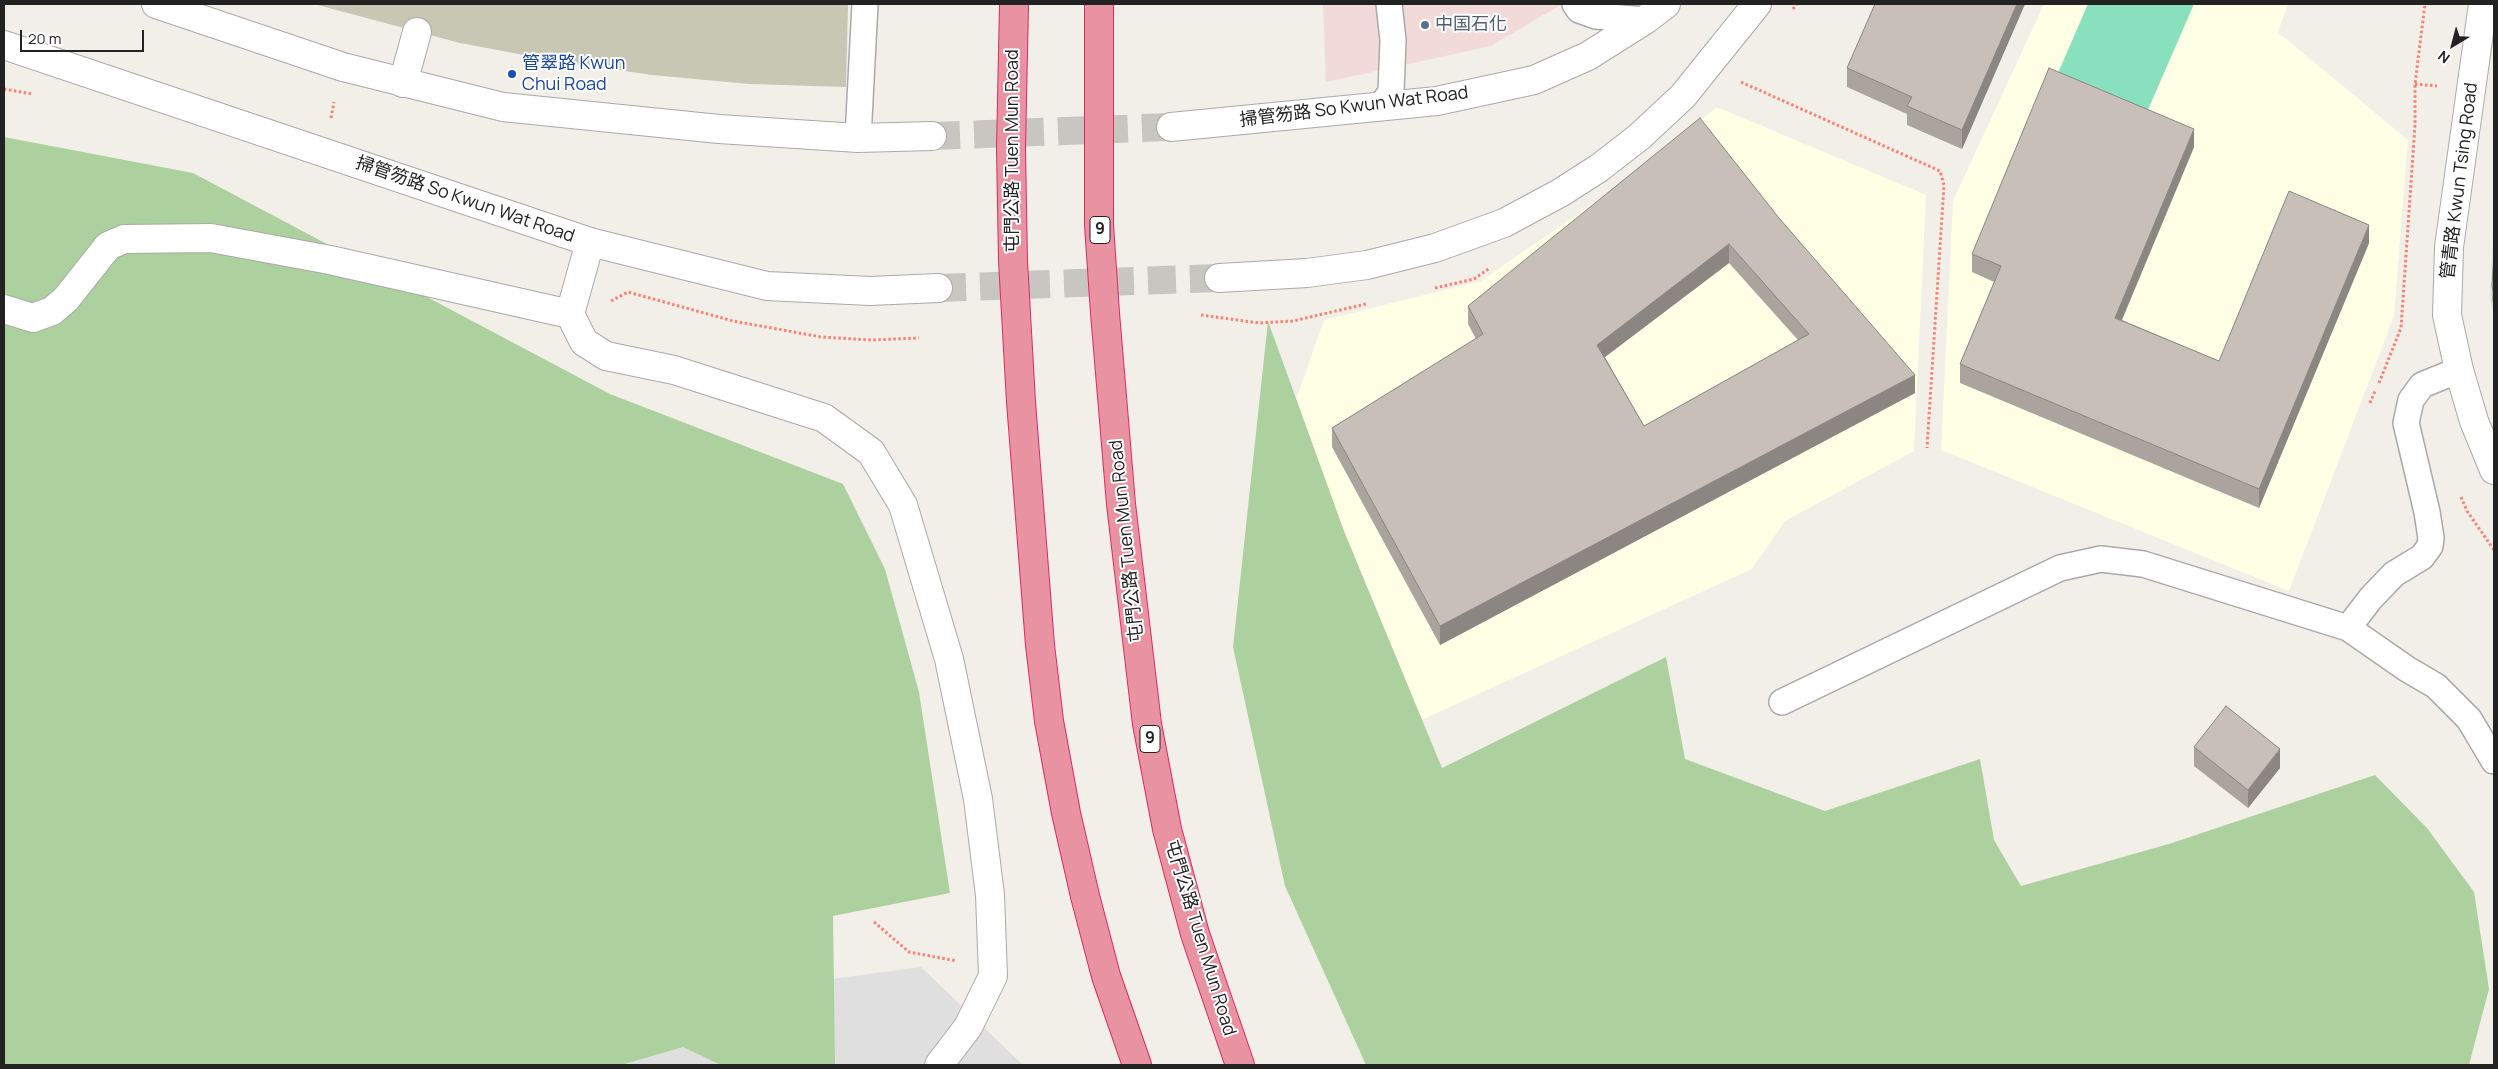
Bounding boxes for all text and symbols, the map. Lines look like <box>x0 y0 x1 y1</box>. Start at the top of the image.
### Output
place label: 中国石化 <box>1435 14 1507 36</box>
marker: 中国石化 <box>1419 19 1431 31</box>
scale bar <box>22 20 146 52</box>
north arrow <box>2428 20 2478 70</box>
text: 20 m <box>28 28 61 49</box>
text: N <box>2434 47 2453 68</box>
street label: 屯門公路 Tuen Mun Road <box>1002 49 1024 253</box>
place label: 管翠路 Kwun Chui Road <box>522 53 625 96</box>
marker: 管翠路 Kwun Chui Road <box>506 68 518 80</box>
street label: 管青路 Kwun Tsing Road <box>2437 81 2483 281</box>
street label: 掃管笏路 So Kwun Wat Road <box>1239 82 1469 132</box>
street label: 掃管笏路 So Kwun Wat Road <box>353 152 577 248</box>
road number: 9 <box>1090 216 1110 244</box>
street label: 屯門公路 Tuen Mun Road <box>1106 439 1148 643</box>
road number: 9 <box>1140 726 1160 752</box>
street label: 屯門公路 Tuen Mun Road <box>1160 838 1240 1038</box>

